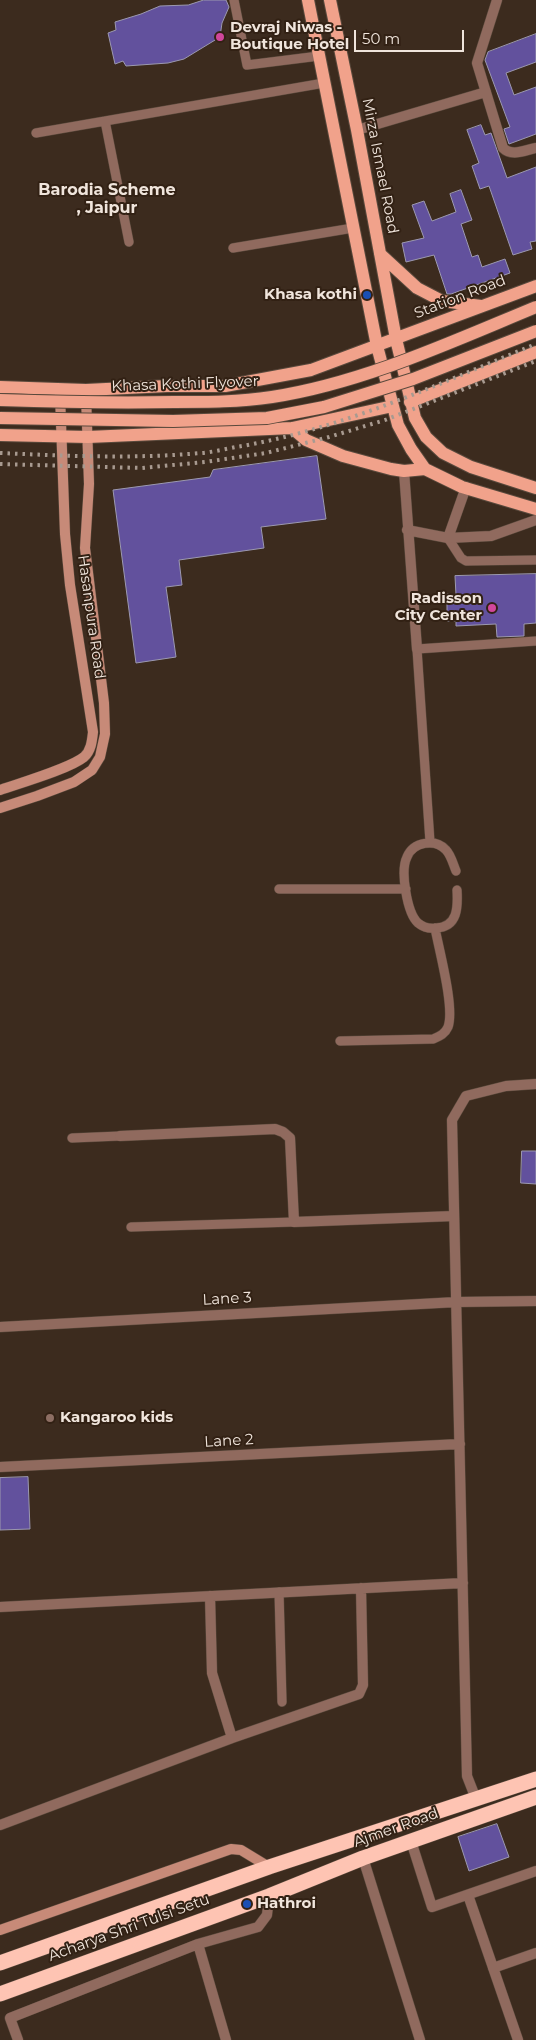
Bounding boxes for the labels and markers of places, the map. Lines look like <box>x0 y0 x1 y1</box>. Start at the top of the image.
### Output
place label: Devraj Niwas - Boutique Hotel <box>230 19 349 54</box>
marker: Devraj Niwas - Boutique Hotel <box>214 31 226 43</box>
place label: Khasa kothi <box>264 286 357 304</box>
marker: Khasa kothi <box>361 289 373 301</box>
place label: Radisson City Center <box>395 590 482 625</box>
marker: Radisson City Center <box>486 602 498 614</box>
place label: Kangaroo kids <box>60 1409 173 1427</box>
marker: Kangaroo kids <box>44 1412 56 1424</box>
place label: Hathroi <box>257 1895 316 1913</box>
marker: Hathroi <box>241 1898 253 1910</box>

